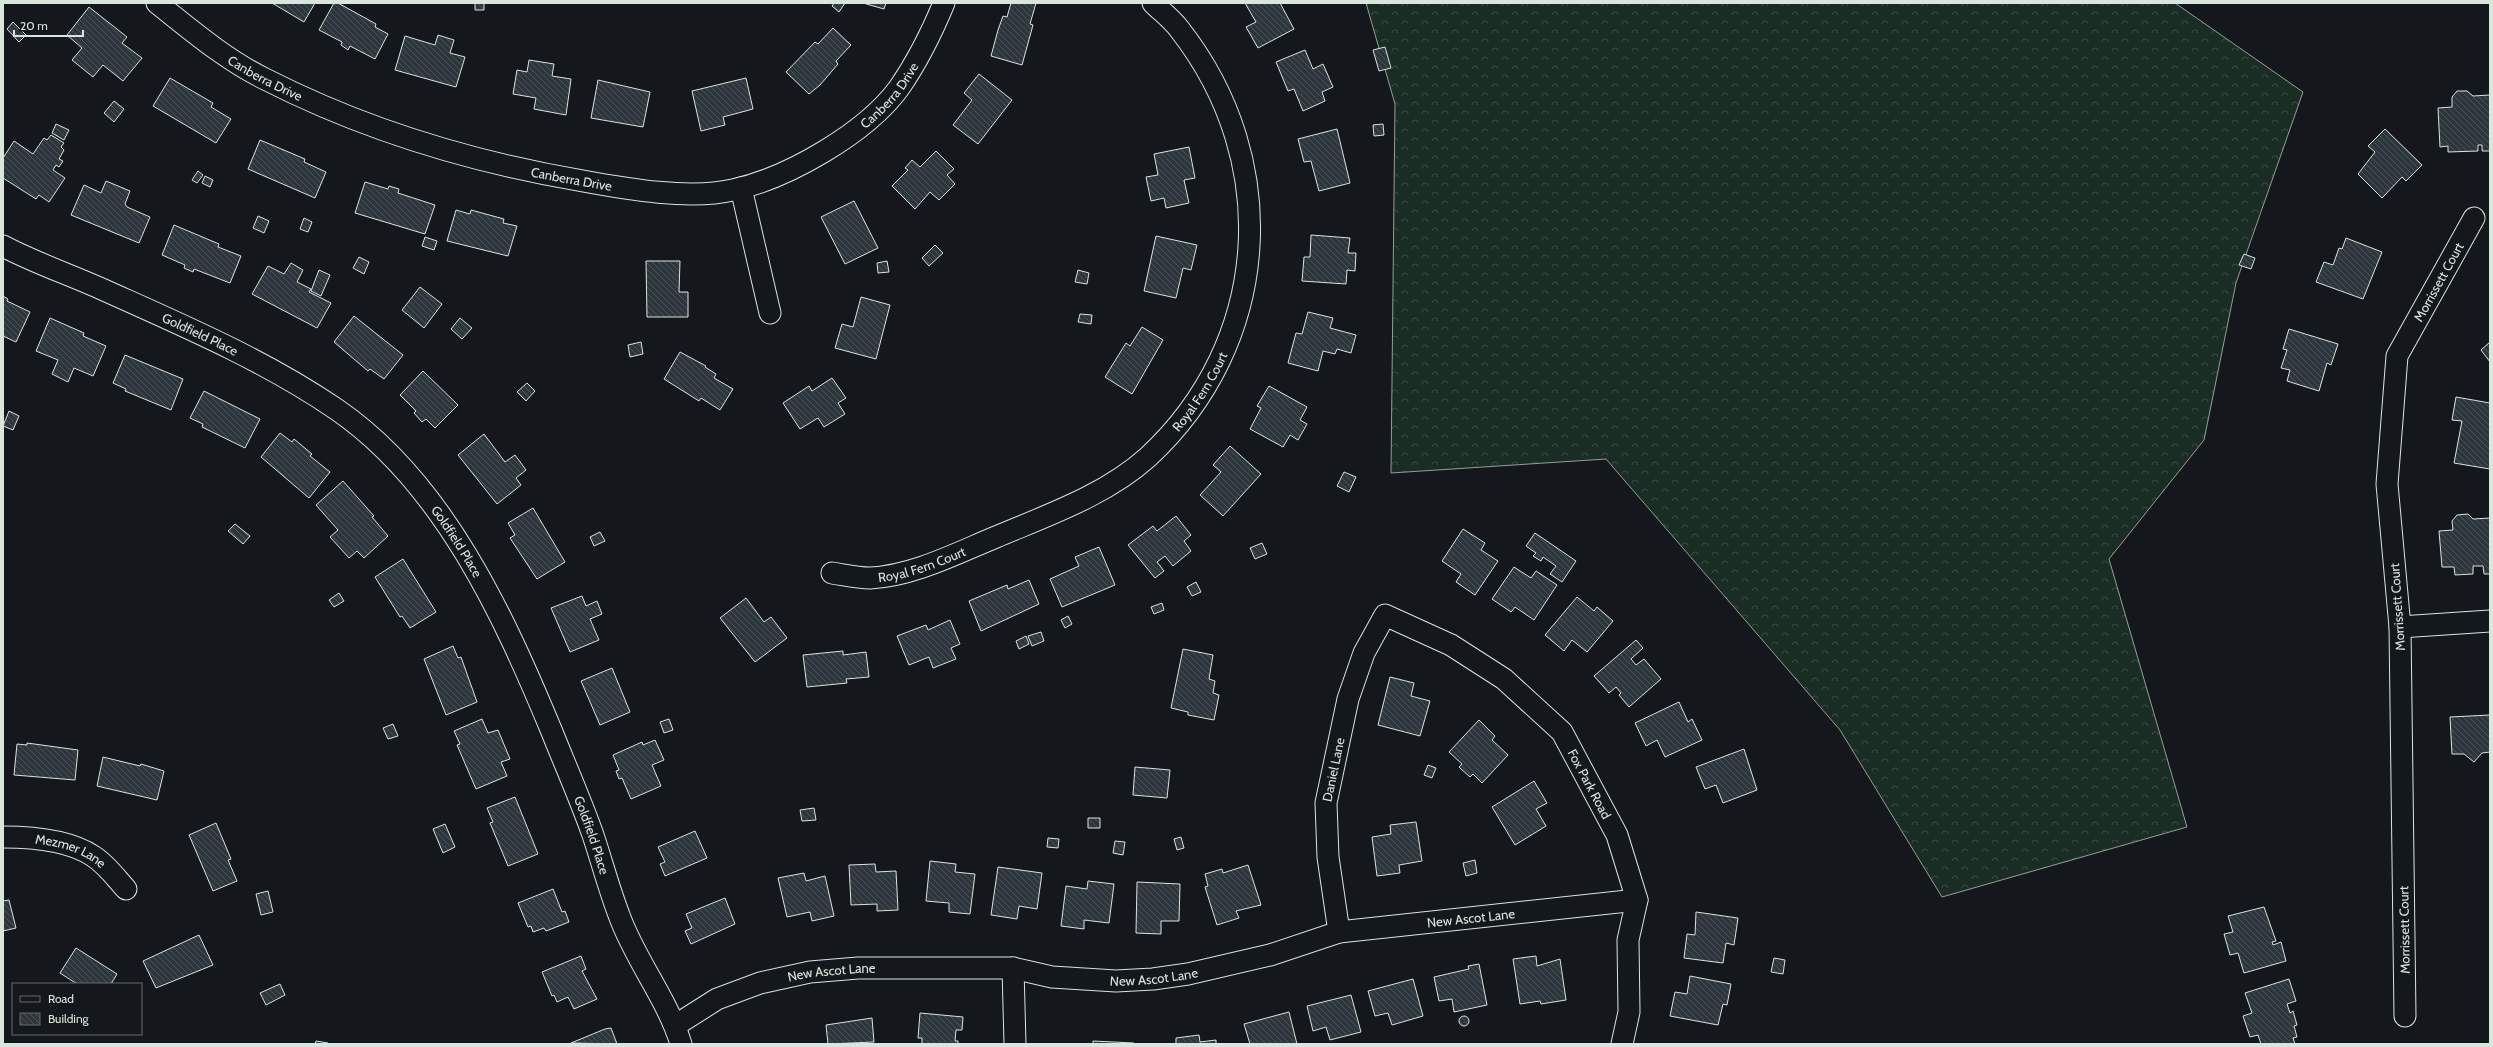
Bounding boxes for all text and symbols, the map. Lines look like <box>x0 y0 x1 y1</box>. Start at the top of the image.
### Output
scale bar <box>14 12 83 38</box>
text: 20 m <box>20 18 48 33</box>
street label: Canberra Drive <box>225 52 305 104</box>
street label: Canberra Drive <box>857 59 922 131</box>
street label: Canberra Drive <box>530 163 613 194</box>
street label: Morrissett Court <box>2410 239 2467 324</box>
street label: Goldfield Place <box>160 309 241 359</box>
street label: Royal Fern Court <box>1168 349 1231 434</box>
street label: Goldfield Place <box>428 502 486 580</box>
street label: Royal Fern Court <box>877 543 968 585</box>
street label: Morrissett Court <box>2386 562 2408 651</box>
street label: Daniel Lane <box>1319 736 1348 803</box>
street label: Fox Park Road <box>1564 746 1615 821</box>
street label: Goldfield Place <box>571 793 613 877</box>
street label: Mezmer Lane <box>34 831 110 871</box>
street label: Morrissett Court <box>2395 885 2413 974</box>
street label: New Ascot Lane <box>1426 905 1516 930</box>
street label: New Ascot Lane <box>786 960 876 985</box>
street label: New Ascot Lane <box>1109 964 1200 989</box>
legend <box>12 983 142 1035</box>
text: Road <box>48 991 74 1006</box>
text: Building <box>48 1011 90 1026</box>

